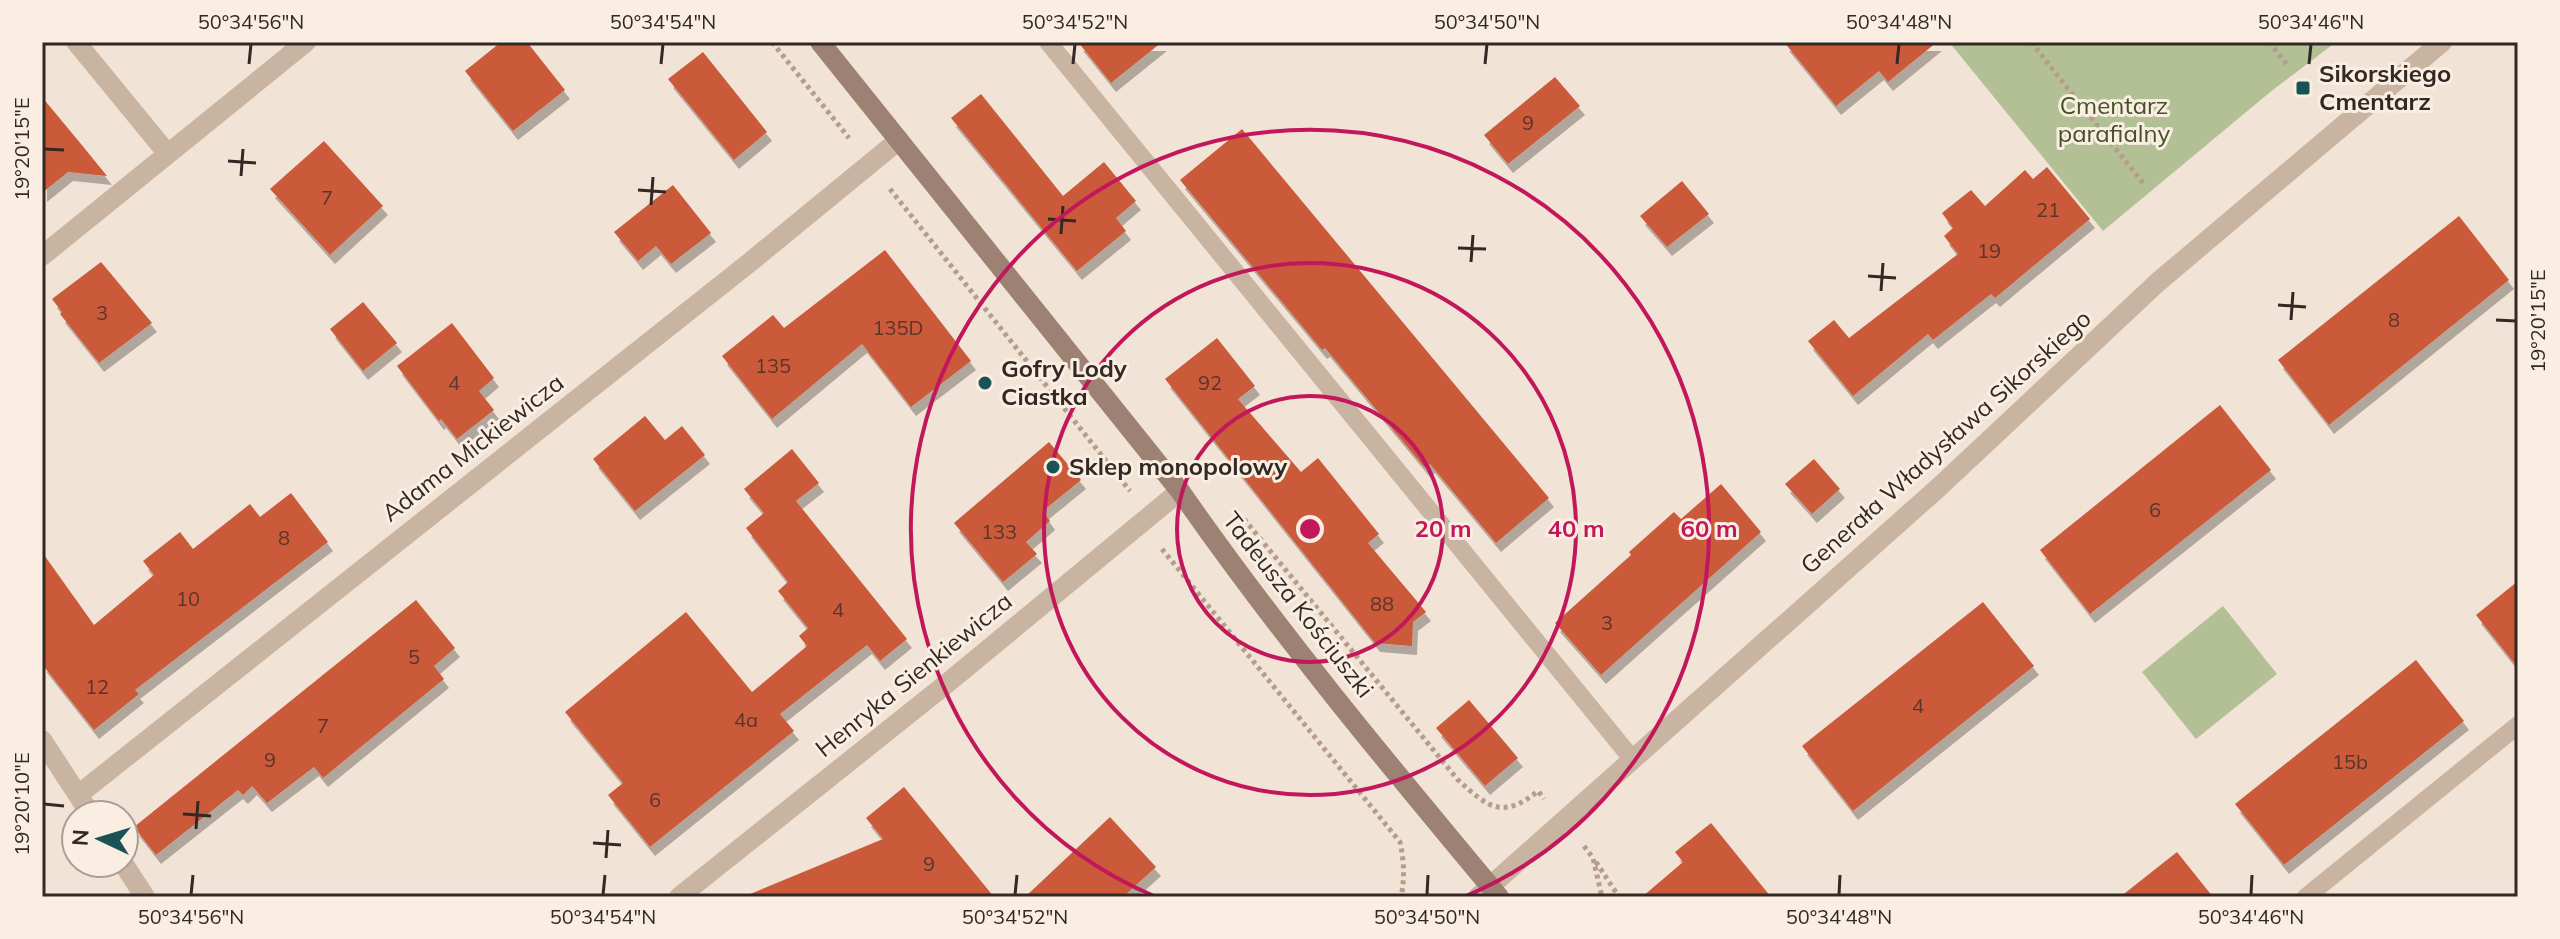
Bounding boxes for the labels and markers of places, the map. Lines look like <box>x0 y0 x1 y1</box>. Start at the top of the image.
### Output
place label: Sikorskiego Cmentarz <box>2319 58 2451 116</box>
marker: Sikorskiego Cmentarz <box>2294 79 2312 97</box>
place label: Gofry Lody Ciastka <box>1001 353 1128 411</box>
marker: Gofry Lody Ciastka <box>976 374 994 392</box>
place label: Sklep monopolowy <box>1069 451 1288 481</box>
marker: Sklep monopolowy <box>1044 458 1062 476</box>
centre of rings <box>1296 515 1324 543</box>

